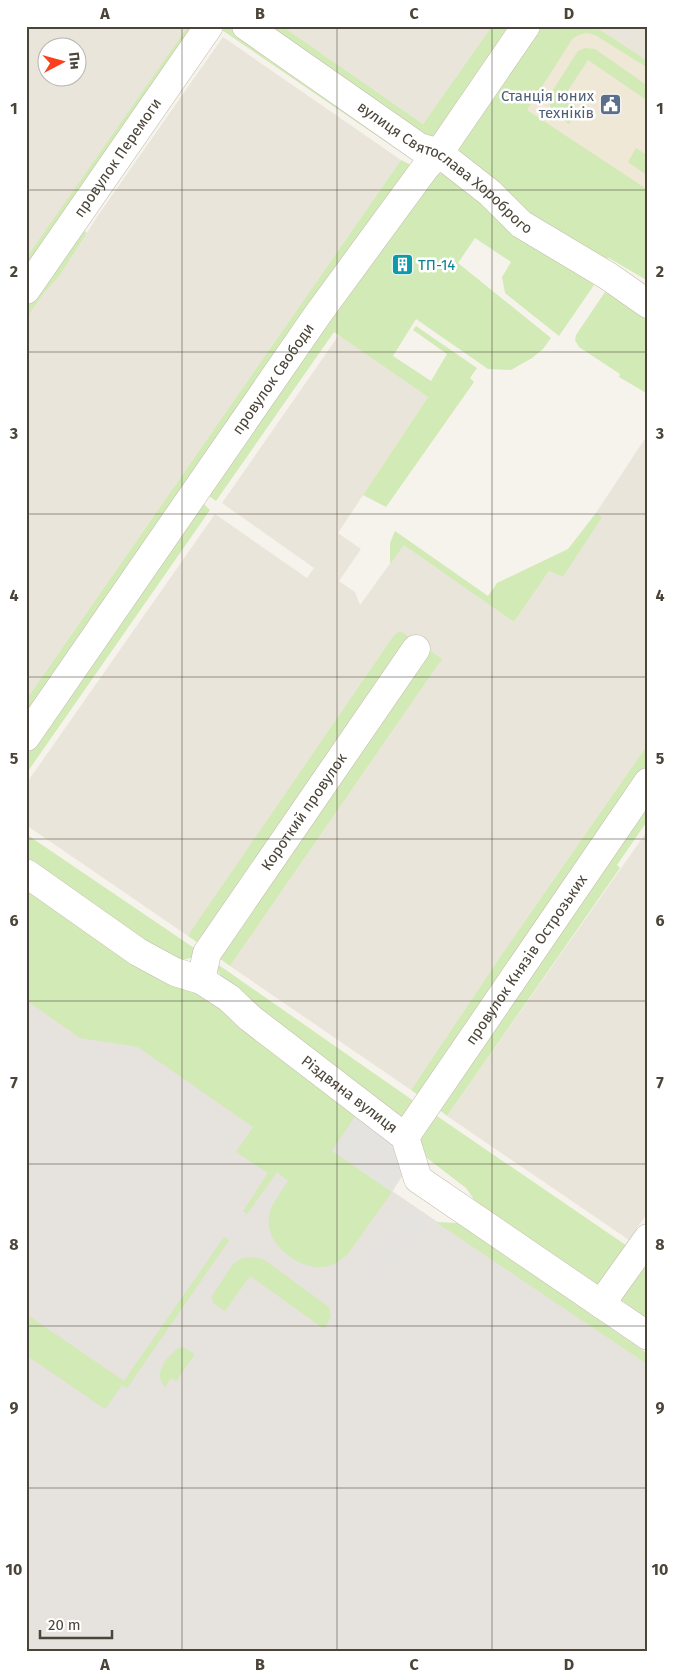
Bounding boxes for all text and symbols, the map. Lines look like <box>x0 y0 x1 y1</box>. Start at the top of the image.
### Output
text: A <box>99 4 110 23</box>
text: B <box>255 4 265 23</box>
text: C <box>409 4 419 23</box>
text: D <box>564 4 574 23</box>
north arrow <box>38 38 88 88</box>
text: Пн <box>65 51 84 70</box>
place label: Станція юних техніків <box>501 87 595 122</box>
public building icon: Станція юних техніків <box>598 93 622 117</box>
street label: провулок Перемоги <box>70 95 165 221</box>
street label: вулиця Святослава Хороброго <box>354 98 535 238</box>
text: 1 <box>10 99 18 118</box>
text: 1 <box>656 99 664 118</box>
building icon: ТП-14 <box>390 253 414 277</box>
place label: ТП-14 <box>418 256 455 274</box>
text: 2 <box>10 262 18 281</box>
text: 2 <box>656 262 664 281</box>
street label: провулок Свободи <box>228 320 318 438</box>
text: 3 <box>9 424 18 443</box>
text: 3 <box>655 424 664 443</box>
text: 4 <box>9 586 19 605</box>
text: 4 <box>655 586 665 605</box>
text: 5 <box>10 749 19 768</box>
street label: Короткий провулок <box>257 749 351 874</box>
text: 5 <box>656 749 665 768</box>
street label: провулок Князів Острозьких <box>462 870 591 1048</box>
text: 6 <box>9 911 19 930</box>
text: 6 <box>655 911 665 930</box>
street label: Різдвяна вулиця <box>298 1052 401 1137</box>
text: 7 <box>10 1073 18 1092</box>
text: 7 <box>656 1073 664 1092</box>
text: 8 <box>9 1235 19 1254</box>
text: 8 <box>655 1235 665 1254</box>
text: 9 <box>10 1398 19 1417</box>
text: 9 <box>656 1398 665 1417</box>
text: 10 <box>6 1560 22 1579</box>
text: 10 <box>652 1560 668 1579</box>
scale bar <box>40 1608 112 1640</box>
text: 20 m <box>48 1616 81 1634</box>
text: A <box>99 1655 110 1674</box>
text: B <box>255 1655 265 1674</box>
text: C <box>409 1655 419 1674</box>
text: D <box>564 1655 574 1674</box>

